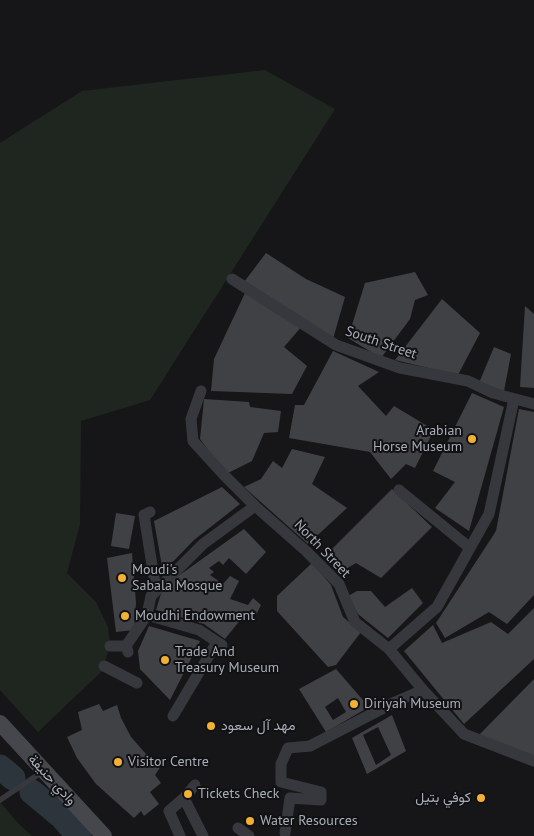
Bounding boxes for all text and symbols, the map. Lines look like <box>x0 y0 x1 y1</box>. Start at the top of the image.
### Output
street label: South Street <box>343 323 419 363</box>
place label: Arabian Horse Museum <box>373 423 462 456</box>
marker: Arabian Horse Museum <box>466 433 478 445</box>
street label: North Street <box>290 517 354 581</box>
place label: Moudi's Sabala Mosque <box>132 562 222 594</box>
marker: Moudi's Sabala Mosque <box>116 572 128 584</box>
place label: Moudhi Endowment <box>135 608 255 624</box>
marker: Moudhi Endowment <box>119 610 131 622</box>
place label: Trade And Treasury Museum <box>175 644 279 676</box>
marker: Trade And Treasury Museum <box>159 654 171 666</box>
place label: Diriyah Museum <box>364 696 461 712</box>
marker: Diriyah Museum <box>348 698 360 710</box>
place label: مهد آل سعود <box>221 718 295 734</box>
marker: مهد آل سعود <box>205 720 217 732</box>
street label: وادي حنيفة <box>24 751 80 809</box>
place label: Visitor Centre <box>128 754 209 770</box>
marker: Visitor Centre <box>112 756 124 768</box>
place label: Tickets Check <box>198 786 279 802</box>
marker: Tickets Check <box>182 788 194 800</box>
place label: كوفي بتيل <box>415 790 471 806</box>
marker: كوفي بتيل <box>475 792 487 804</box>
place label: Water Resources <box>260 813 358 829</box>
marker: Water Resources <box>244 815 256 827</box>

